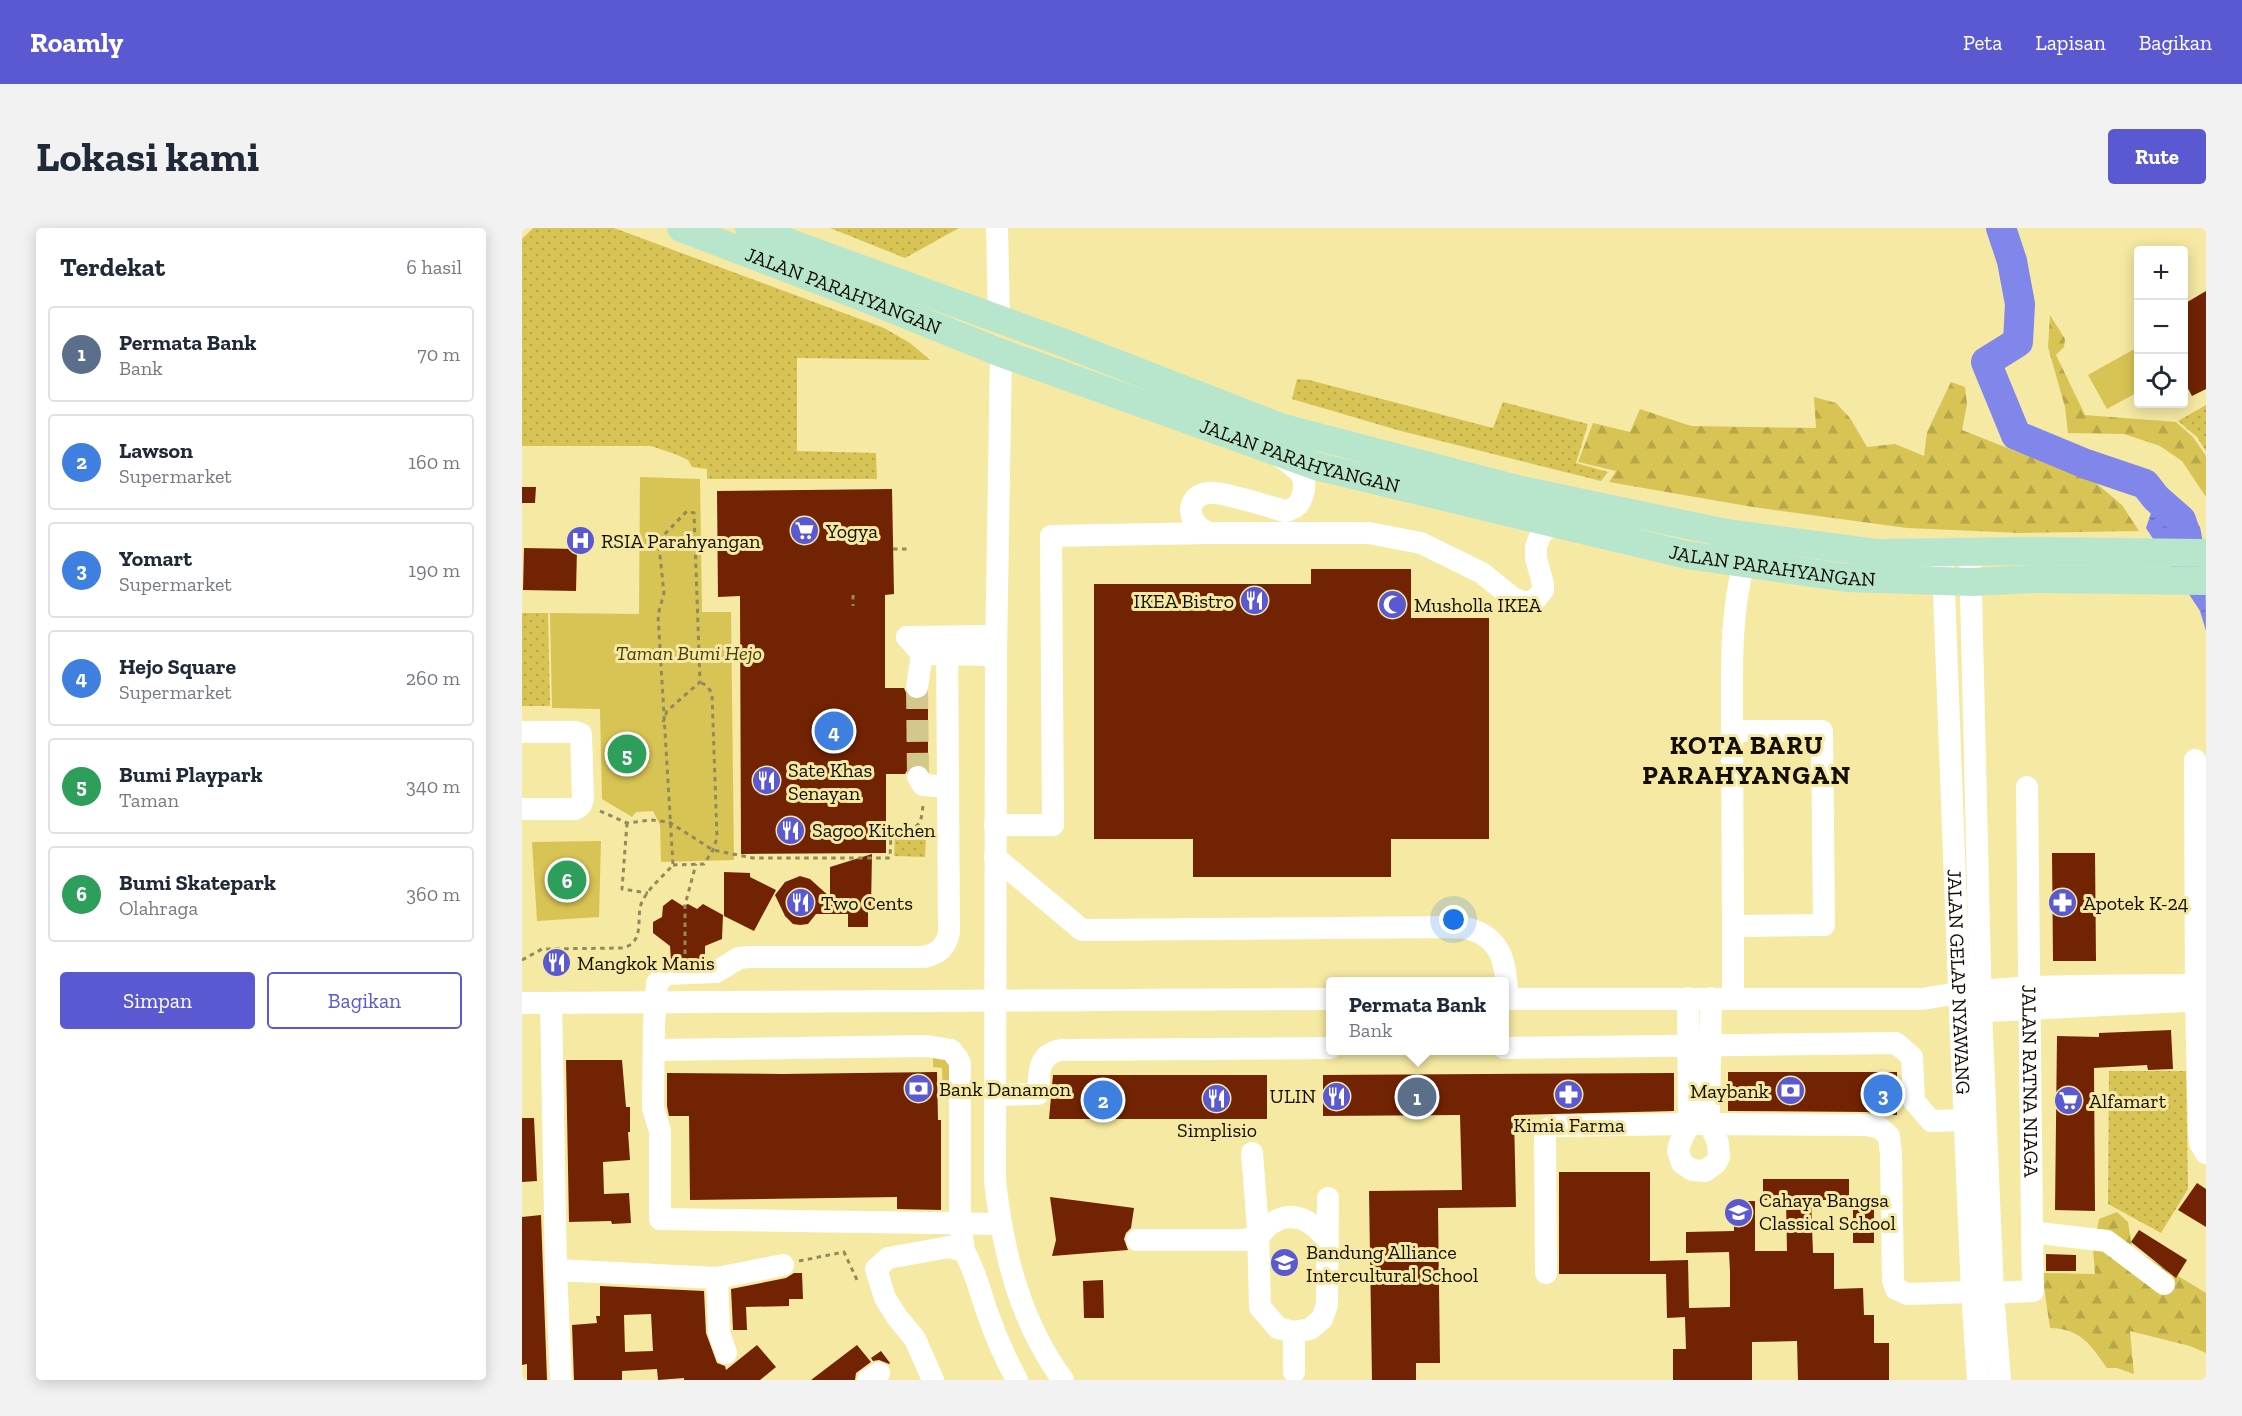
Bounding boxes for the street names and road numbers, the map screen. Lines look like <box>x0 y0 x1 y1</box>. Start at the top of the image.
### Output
street label: JALAN PARAHYANGAN <box>742 242 945 340</box>
street label: JALAN PARAHYANGAN <box>1197 413 1402 498</box>
street label: JALAN PARAHYANGAN <box>1667 539 1876 591</box>
street label: JALAN GELAP NYAWANG <box>1943 868 1976 1095</box>
street label: JALAN RATNA NIAGA <box>2017 984 2043 1179</box>

